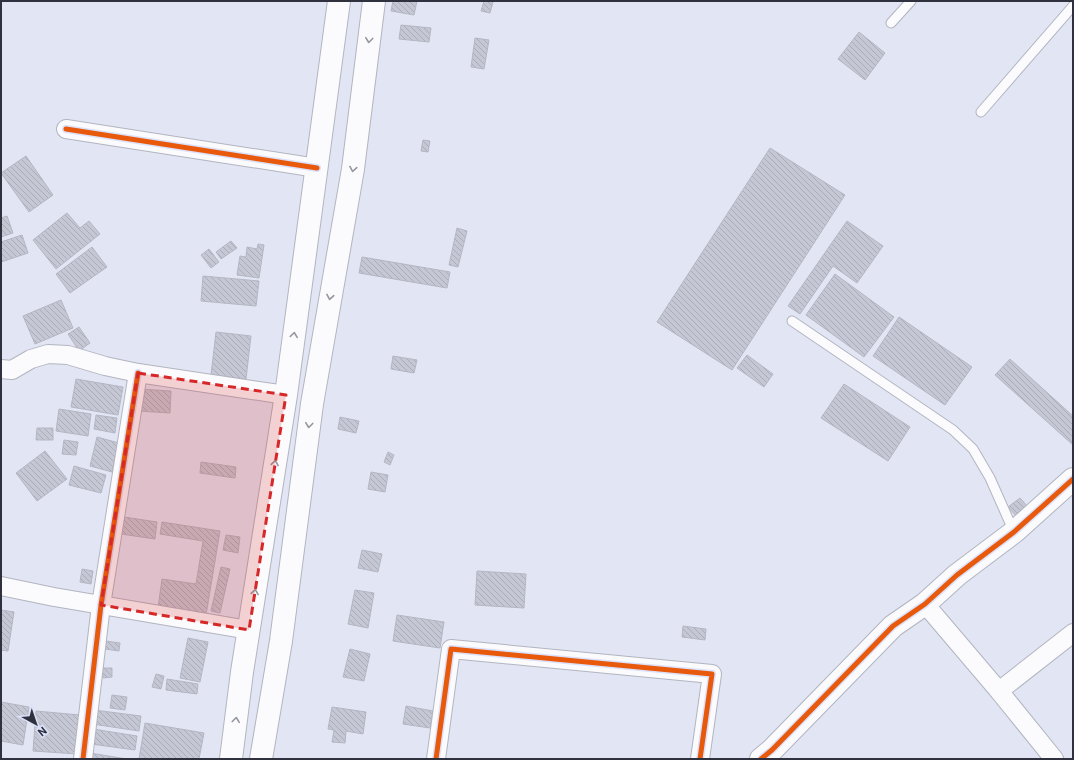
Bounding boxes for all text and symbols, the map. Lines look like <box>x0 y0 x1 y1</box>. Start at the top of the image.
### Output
one-way arrow <box>365 37 374 43</box>
one-way arrow <box>349 165 357 172</box>
one-way arrow <box>327 294 335 300</box>
one-way arrow <box>289 332 298 338</box>
one-way arrow <box>305 422 314 428</box>
one-way arrow <box>270 460 279 466</box>
one-way arrow <box>250 589 259 595</box>
north arrow <box>16 704 56 744</box>
one-way arrow <box>231 717 240 723</box>
text: N <box>35 724 49 739</box>

